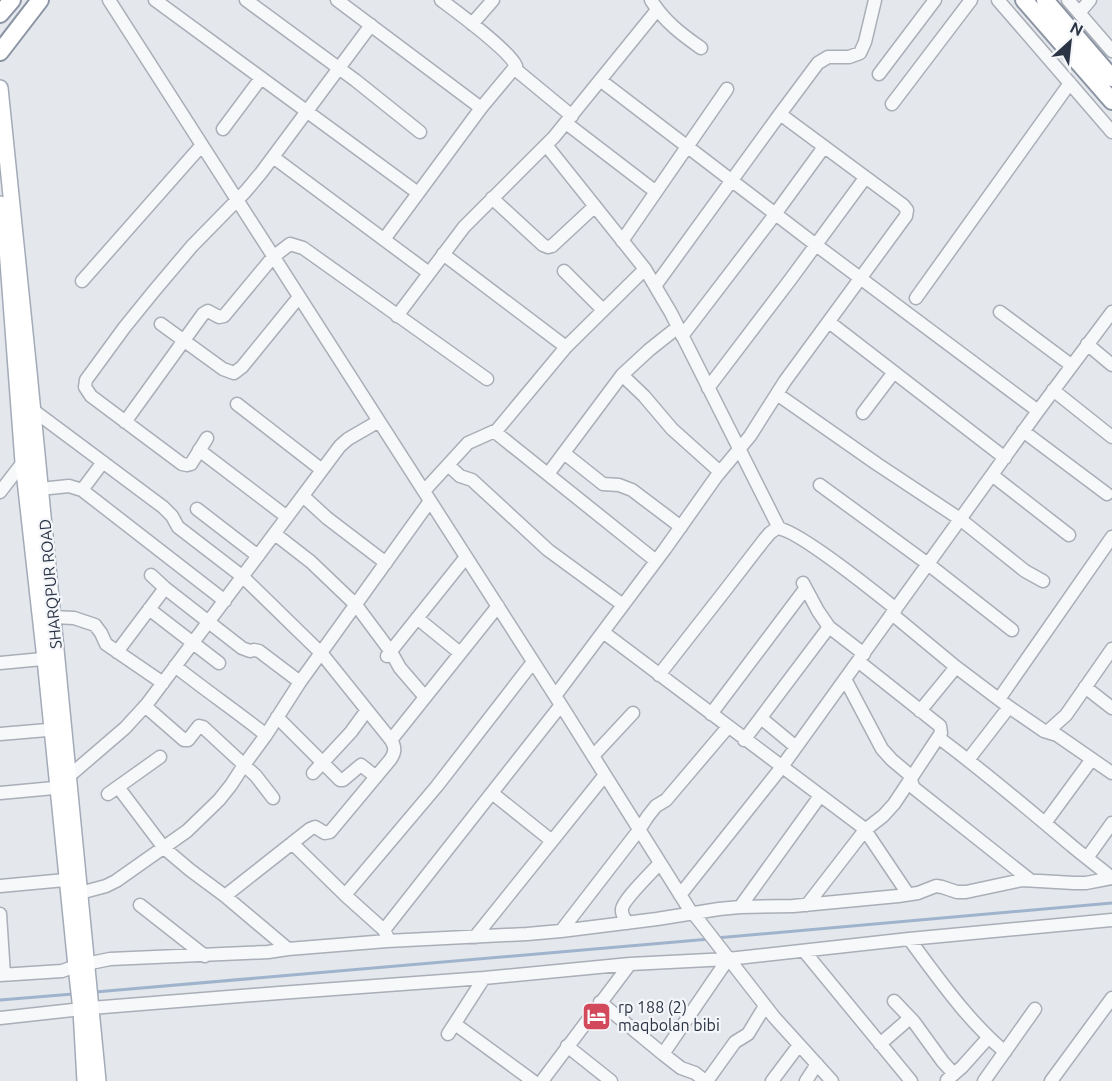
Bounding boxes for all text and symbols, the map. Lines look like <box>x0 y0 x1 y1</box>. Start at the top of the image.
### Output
north arrow <box>1040 12 1100 72</box>
text: N <box>1067 18 1086 39</box>
street label: SHARQPUR ROAD <box>35 518 65 650</box>
place label: rp 188 (2) maqbolan bibi <box>618 998 720 1034</box>
hotel icon: rp 188 (2) maqbolan bibi <box>581 1000 613 1032</box>

